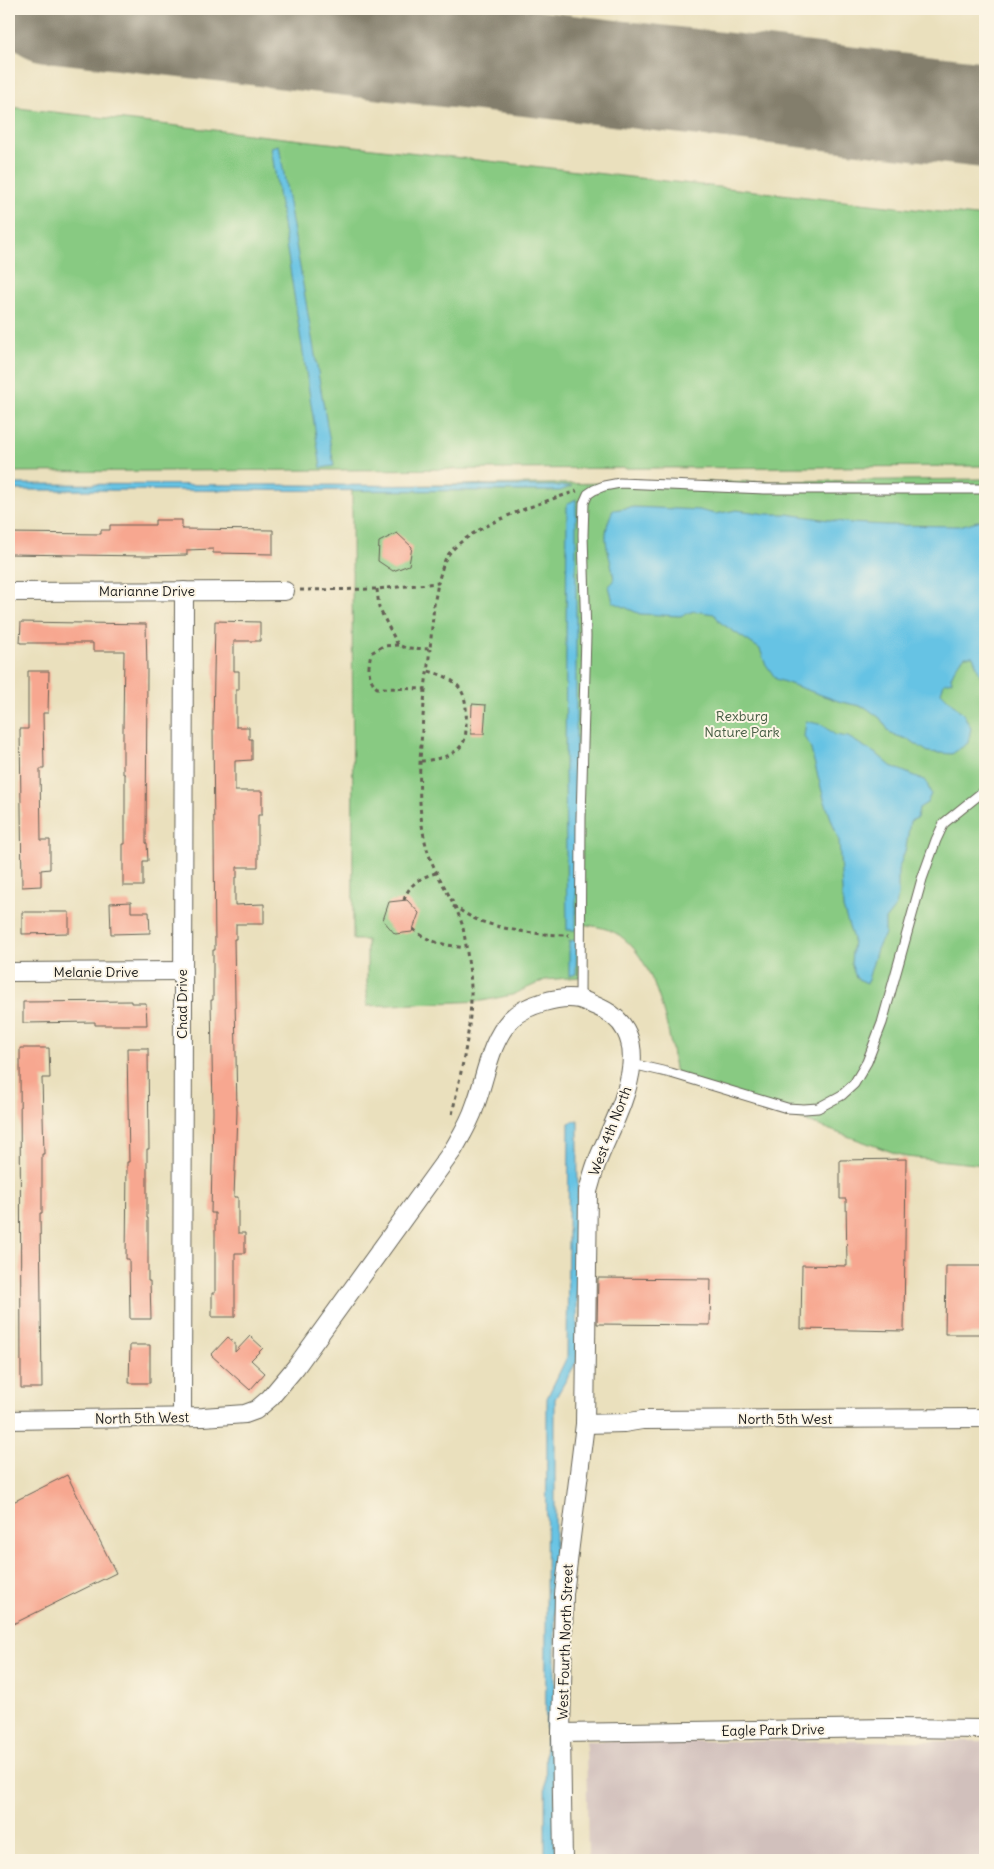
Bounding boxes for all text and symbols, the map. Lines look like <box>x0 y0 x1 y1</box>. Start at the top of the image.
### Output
street label: Marianne Drive <box>99 582 195 600</box>
park label: Rexburg Nature Park <box>704 707 780 741</box>
street label: Melanie Drive <box>53 963 139 981</box>
street label: Chad Drive <box>173 969 191 1039</box>
street label: West 4th North <box>585 1084 635 1178</box>
street label: North 5th West <box>95 1408 190 1428</box>
street label: North 5th West <box>738 1410 832 1428</box>
street label: West Fourth North Street <box>553 1563 577 1720</box>
street label: Eagle Park Drive <box>721 1720 825 1740</box>

